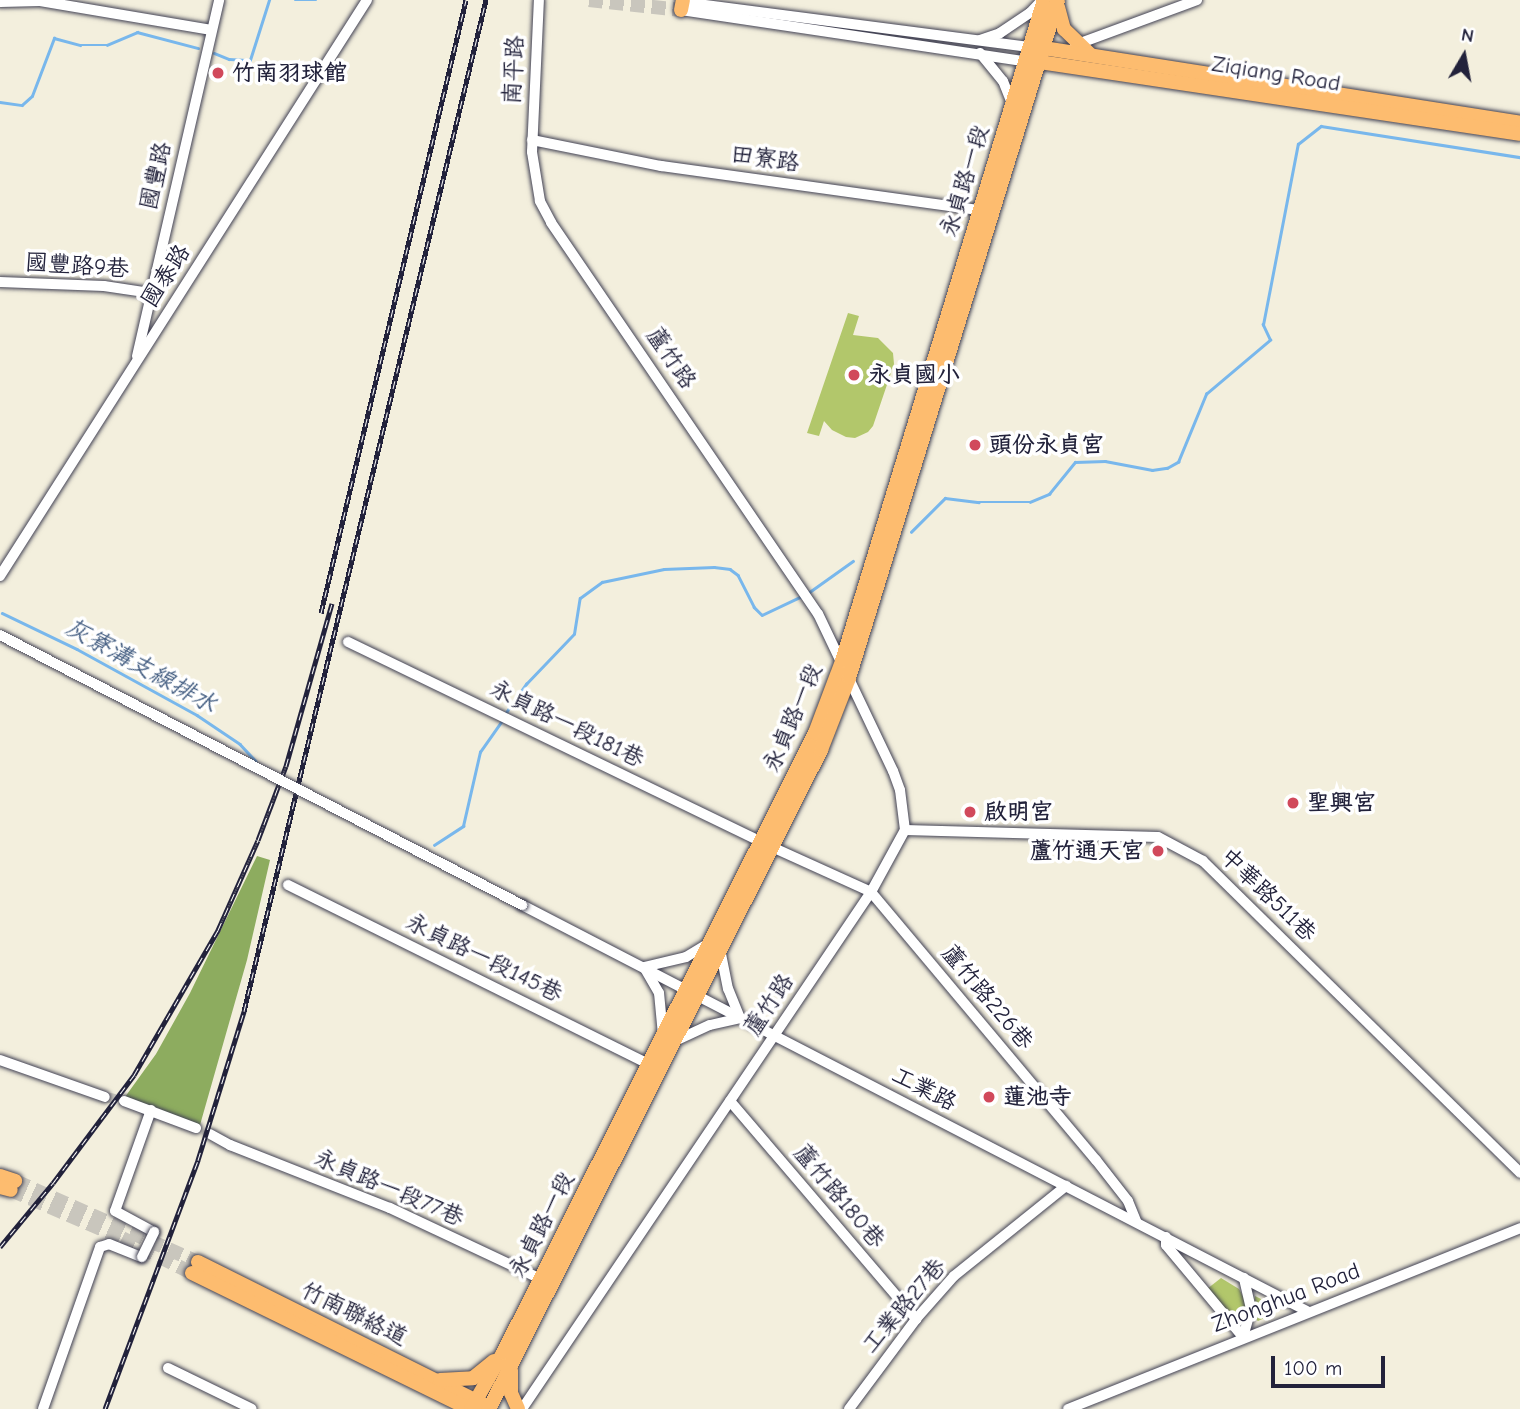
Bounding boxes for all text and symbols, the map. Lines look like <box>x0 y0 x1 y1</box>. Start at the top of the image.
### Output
north arrow <box>1429 21 1499 91</box>
text: N <box>1460 23 1476 47</box>
street label: 南平路 <box>498 35 530 105</box>
street label: Ziqiang Road <box>1210 50 1342 98</box>
place label: 竹南羽球館 <box>232 59 347 87</box>
marker: 竹南羽球館 <box>210 65 226 81</box>
street label: 永貞路一段 <box>935 122 995 240</box>
street label: 國豐路 <box>135 139 177 213</box>
street label: 田寮路 <box>729 141 801 177</box>
street label: 國泰路 <box>136 240 196 312</box>
street label: 國豐路9巷 <box>24 249 130 283</box>
street label: 蘆竹路 <box>640 322 702 394</box>
place label: 永貞國小 <box>868 361 960 389</box>
marker: 永貞國小 <box>846 367 862 383</box>
place label: 頭份永貞宮 <box>989 431 1104 459</box>
marker: 頭份永貞宮 <box>967 437 983 453</box>
water label: 灰寮溝支線排水 <box>61 613 221 719</box>
street label: 永貞路一段 <box>758 660 828 776</box>
street label: 永貞路一段181巷 <box>485 675 649 773</box>
place label: 聖興宮 <box>1307 789 1376 817</box>
marker: 聖興宮 <box>1285 795 1301 811</box>
place label: 啟明宮 <box>984 798 1053 826</box>
marker: 啟明宮 <box>962 804 978 820</box>
place label: 蘆竹通天宮 <box>1029 837 1144 865</box>
street label: 中華路511巷 <box>1214 842 1322 948</box>
marker: 蘆竹通天宮 <box>1150 843 1166 859</box>
street label: 永貞路一段145巷 <box>401 908 567 1008</box>
street label: 蘆竹路226巷 <box>935 939 1039 1055</box>
street label: 蘆竹路 <box>738 969 800 1041</box>
street label: 工業路 <box>887 1061 961 1117</box>
place label: 蓮池寺 <box>1003 1083 1072 1111</box>
marker: 蓮池寺 <box>981 1089 997 1105</box>
street label: 蘆竹路180巷 <box>788 1139 890 1253</box>
street label: 永貞路一段77巷 <box>310 1144 468 1232</box>
street label: 永貞路一段 <box>504 1168 580 1282</box>
street label: 工業路27巷 <box>857 1253 951 1359</box>
street label: Zhonghua Road <box>1208 1257 1364 1339</box>
street label: 竹南聯絡道 <box>296 1276 412 1352</box>
scale bar <box>1275 1342 1389 1386</box>
text: 100 m <box>1284 1356 1342 1380</box>

